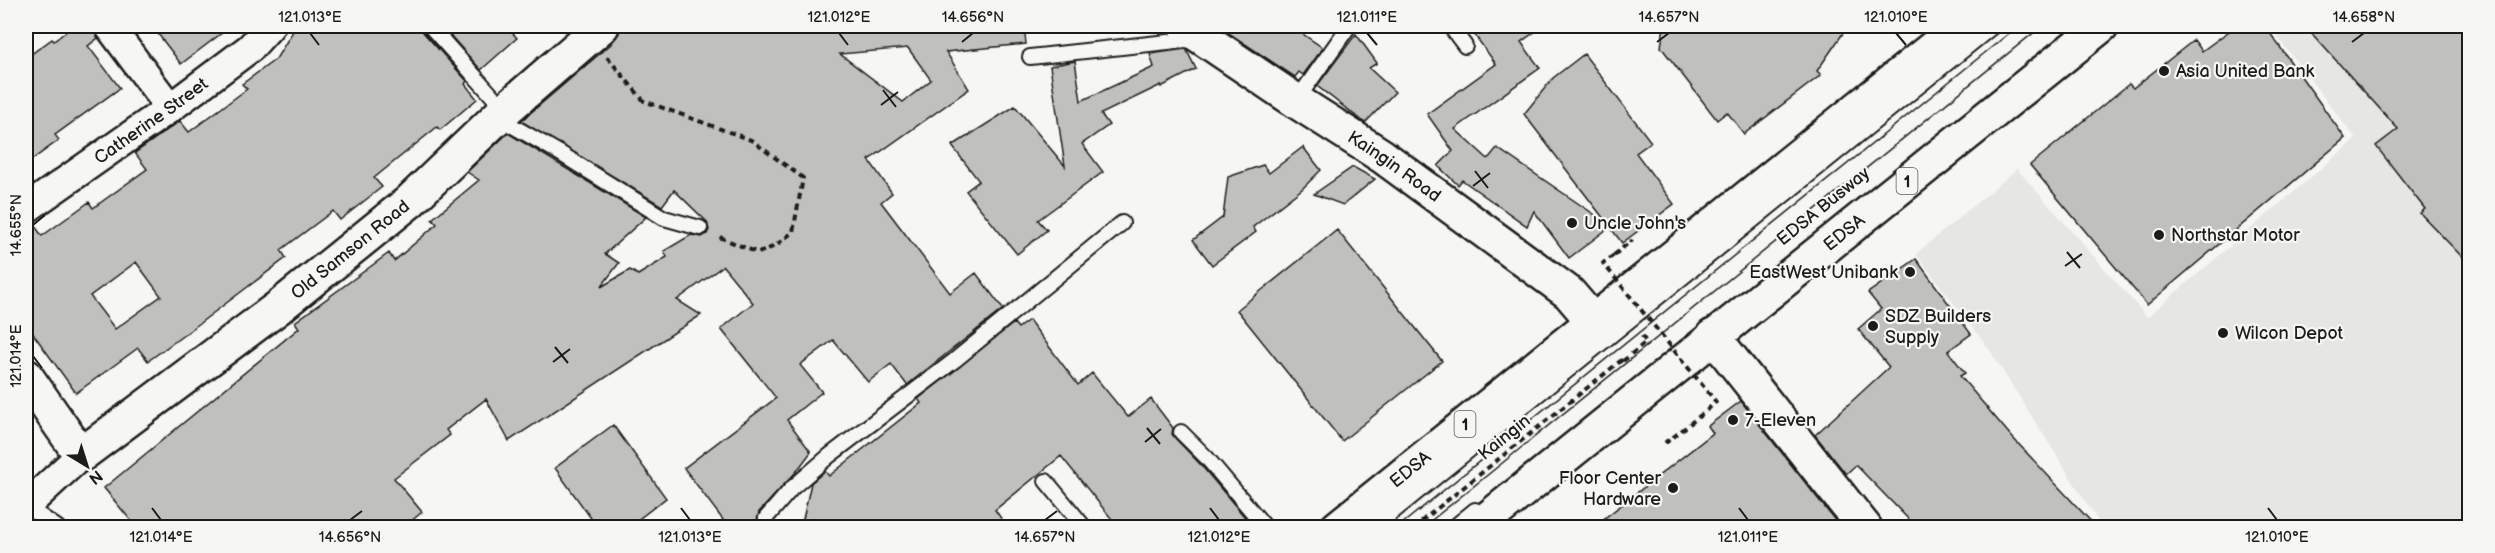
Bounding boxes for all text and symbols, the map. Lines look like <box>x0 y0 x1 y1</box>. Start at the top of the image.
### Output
text: 121.013°E <box>278 8 342 27</box>
text: 121.012°E <box>808 8 871 27</box>
text: 14.656°N <box>942 8 1004 27</box>
text: 121.011°E <box>1337 8 1397 27</box>
text: 14.657°N <box>1638 8 1700 27</box>
text: 121.010°E <box>1864 8 1928 27</box>
text: 14.658°N <box>2333 8 2395 27</box>
place label: Asia United Bank <box>2176 61 2315 82</box>
marker: Asia United Bank <box>2157 64 2171 78</box>
street label: Catherine Street <box>90 73 213 169</box>
street label: Kaingin Road <box>1344 127 1445 207</box>
street label: EDSA Busway <box>1772 162 1874 250</box>
road number: 1 <box>1896 168 1918 194</box>
text: 14.655°N <box>7 194 26 256</box>
street label: Old Samson Road <box>287 196 414 304</box>
street label: EDSA <box>1819 208 1869 254</box>
place label: Uncle John's <box>1584 213 1686 234</box>
marker: Uncle John's <box>1565 216 1579 230</box>
place label: Northstar Motor <box>2171 225 2300 246</box>
marker: Northstar Motor <box>2152 228 2166 242</box>
place label: EastWest Unibank <box>1749 262 1898 283</box>
marker: EastWest Unibank <box>1903 265 1917 279</box>
place label: SDZ Builders Supply <box>1885 306 1991 348</box>
marker: SDZ Builders Supply <box>1866 319 1880 333</box>
place label: Wilcon Depot <box>2235 323 2343 344</box>
text: 121.014°E <box>7 324 26 388</box>
marker: Wilcon Depot <box>2216 326 2230 340</box>
street label: Kaingin <box>1474 410 1535 465</box>
place label: 7-Eleven <box>1745 410 1816 431</box>
road number: 1 <box>1454 411 1476 437</box>
marker: 7-Eleven <box>1726 413 1740 427</box>
north arrow <box>57 436 117 496</box>
street label: EDSA <box>1386 447 1435 492</box>
text: N <box>85 465 106 488</box>
place label: Floor Center Hardware <box>1559 468 1661 510</box>
marker: Floor Center Hardware <box>1666 481 1680 495</box>
text: 121.014°E <box>129 528 193 547</box>
text: 14.656°N <box>319 528 381 547</box>
text: 121.013°E <box>658 528 722 547</box>
text: 14.657°N <box>1014 528 1076 547</box>
text: 121.012°E <box>1188 528 1251 547</box>
text: 121.011°E <box>1718 528 1778 547</box>
text: 121.010°E <box>2245 528 2309 547</box>

